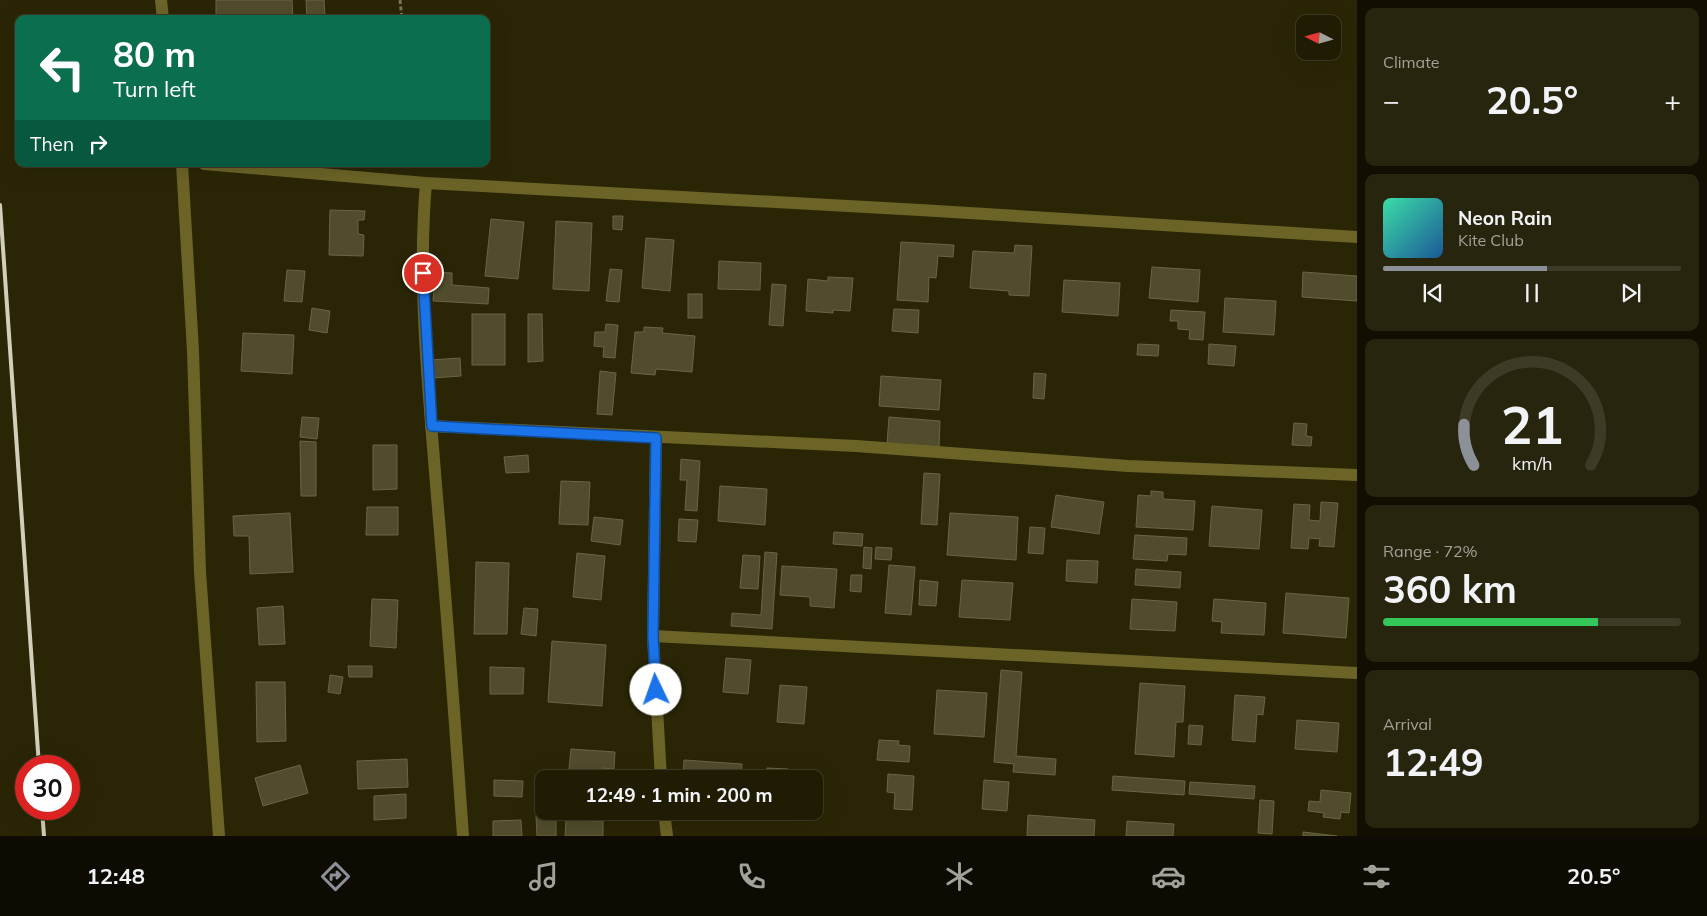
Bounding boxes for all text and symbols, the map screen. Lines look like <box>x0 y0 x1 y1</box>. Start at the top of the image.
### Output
north arrow <box>1296 15 1341 60</box>
map controls <box>1296 15 1341 60</box>
text: 80 m <box>113 32 196 76</box>
icon: left <box>30 35 95 100</box>
text: Climate <box>1383 52 1439 72</box>
text: Turn left <box>113 75 196 103</box>
text: 20.5° <box>1486 76 1578 124</box>
text: − <box>1383 83 1400 118</box>
text: + <box>1664 83 1681 118</box>
icon: right <box>84 130 112 158</box>
text: Then <box>30 132 74 156</box>
text: Neon Rain <box>1458 206 1552 230</box>
text: Kite Club <box>1458 230 1524 250</box>
pin <box>402 252 444 294</box>
icon: arrive <box>409 259 437 287</box>
icon: previous <box>1419 279 1447 307</box>
icon: pause <box>1518 279 1546 307</box>
icon: next <box>1617 279 1645 307</box>
text: 21 <box>1501 392 1563 457</box>
text: km/h <box>1512 452 1552 474</box>
text: Range · 72% <box>1383 541 1478 561</box>
text: 360 km <box>1383 565 1517 613</box>
position arrow <box>629 663 681 715</box>
text: Arrival <box>1383 714 1432 734</box>
text: 12:49 <box>1383 738 1484 786</box>
speed limit sign: 30 <box>15 755 80 820</box>
text: 12:49 · 1 min · 200 m <box>585 783 773 807</box>
icon: directions <box>318 859 353 894</box>
icon: music <box>526 859 561 894</box>
icon: phone <box>734 859 769 894</box>
icon: climate <box>942 859 977 894</box>
icon: car <box>1151 859 1186 894</box>
icon: filters <box>1359 859 1394 894</box>
text: 12:48 <box>87 862 145 890</box>
text: 20.5° <box>1567 862 1620 890</box>

